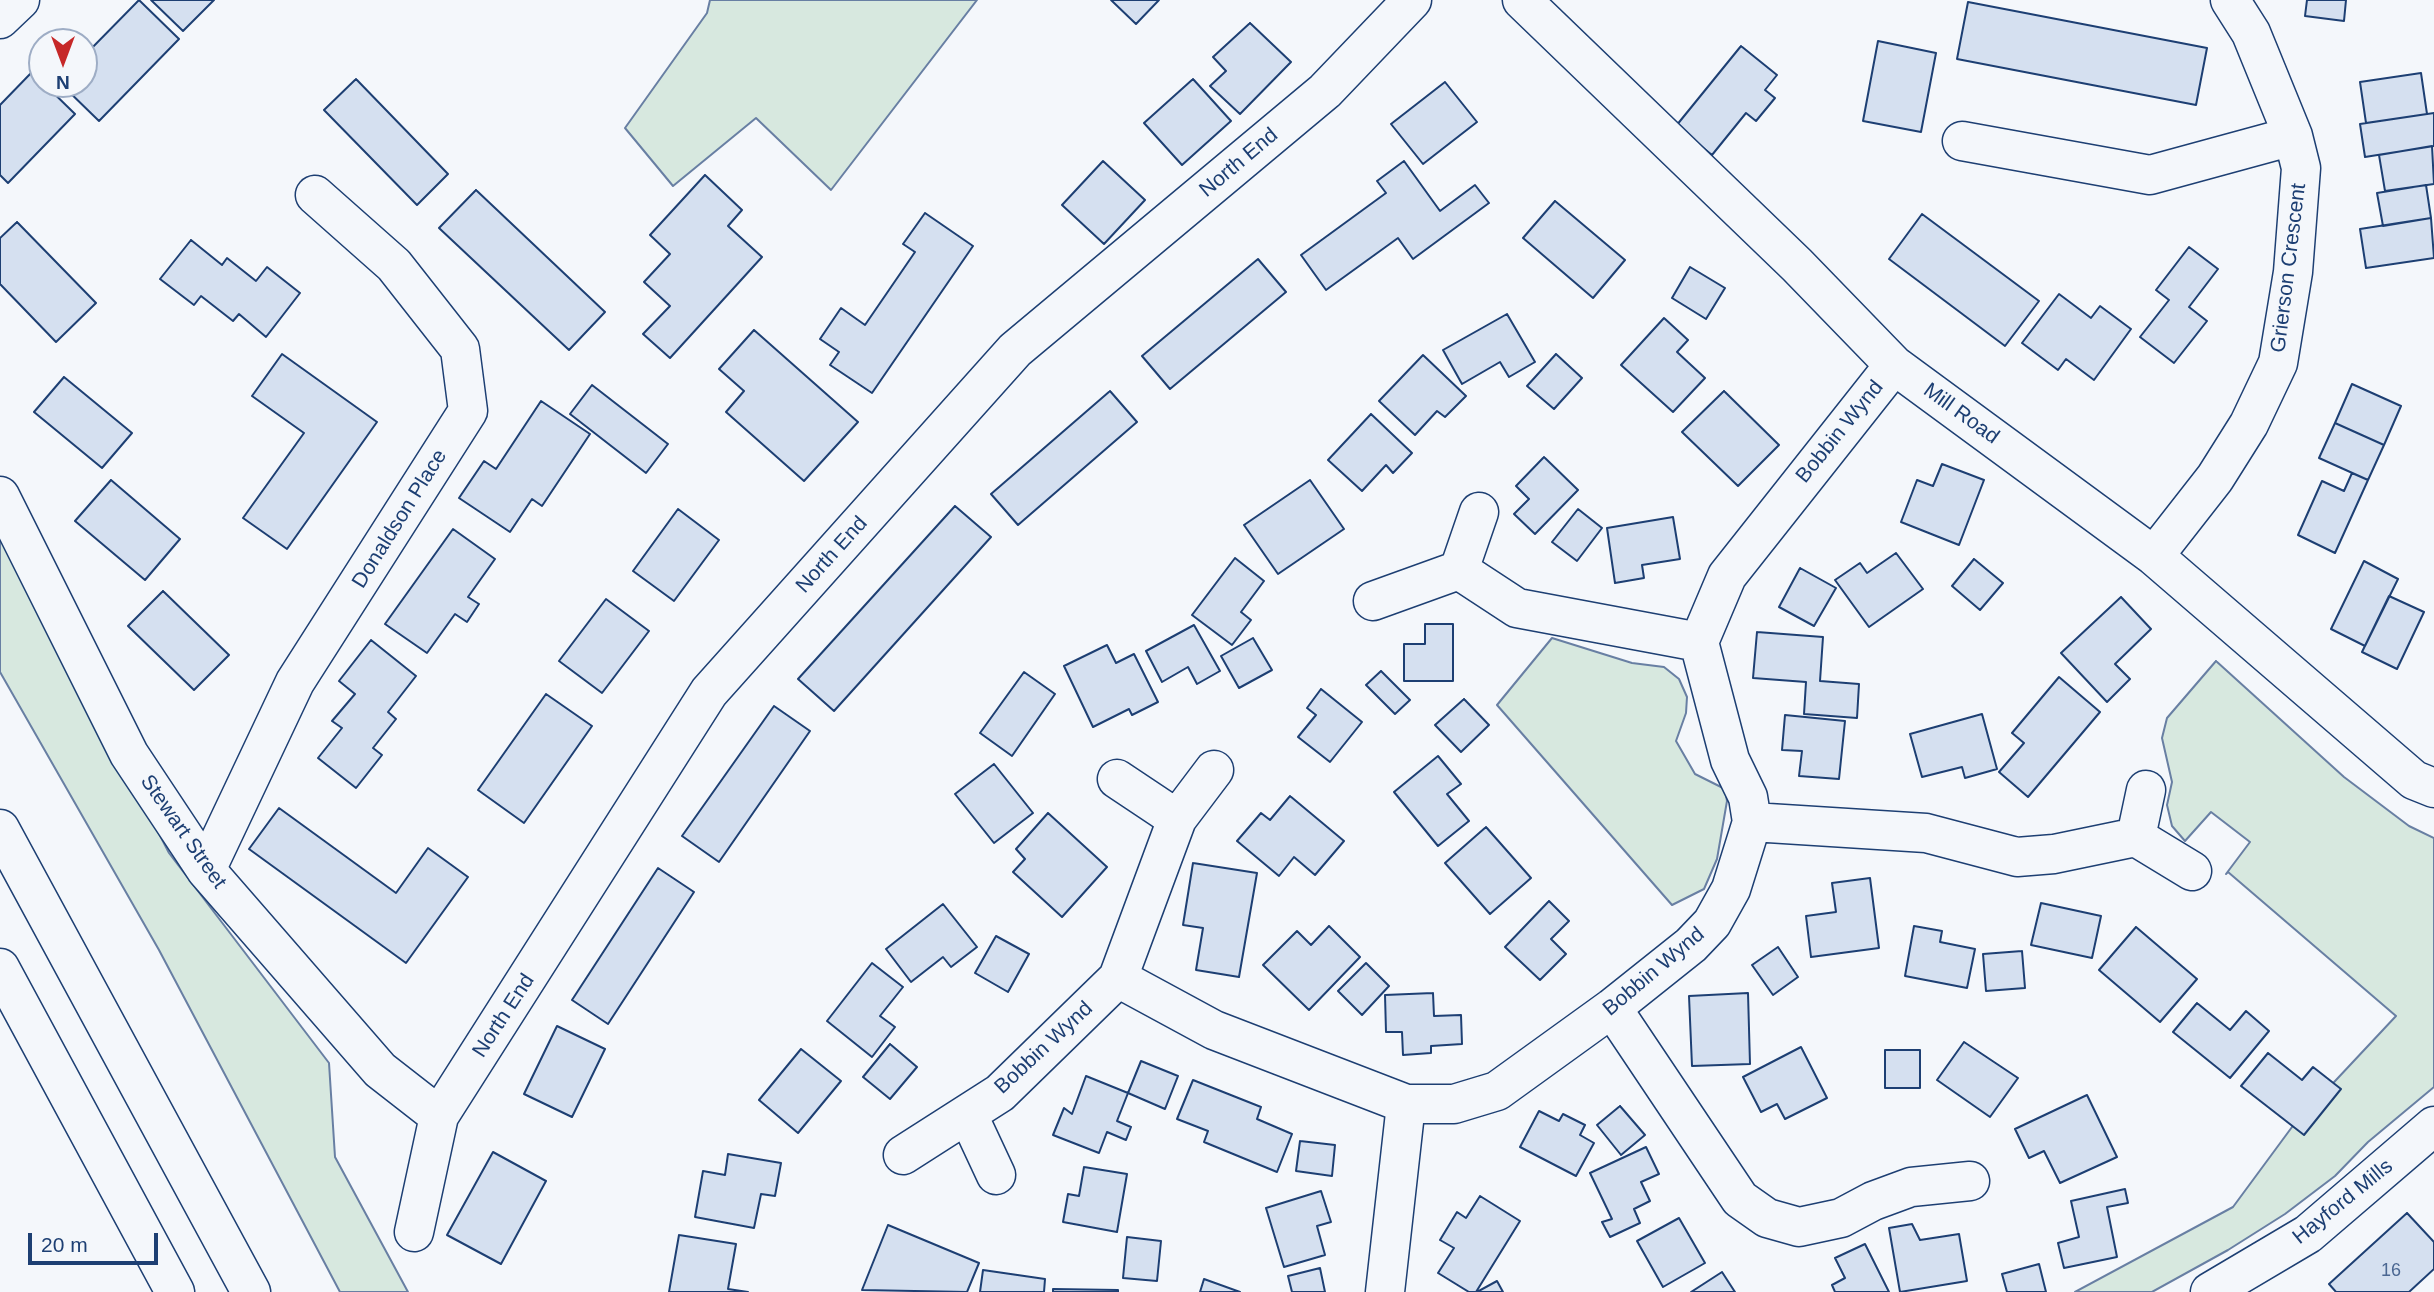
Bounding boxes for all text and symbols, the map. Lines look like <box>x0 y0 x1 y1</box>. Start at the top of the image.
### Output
north arrow <box>28 28 98 98</box>
text: N <box>56 72 70 93</box>
street label: North End <box>1195 123 1283 203</box>
street label: Grierson Crescent <box>2266 182 2312 354</box>
street label: Bobbin Wynd <box>1791 376 1889 488</box>
street label: Mill Road <box>1918 378 2004 450</box>
street label: Donaldson Place <box>347 445 453 593</box>
street label: North End <box>791 511 873 599</box>
street label: Stewart Street <box>135 770 231 894</box>
street label: Bobbin Wynd <box>1598 922 1710 1022</box>
street label: North End <box>468 969 540 1063</box>
street label: Bobbin Wynd <box>990 996 1098 1100</box>
street label: Hayford Mills <box>2288 1154 2398 1250</box>
scale bar <box>32 1218 161 1262</box>
text: 20 m <box>41 1233 88 1256</box>
house number: 16 <box>2381 1260 2401 1282</box>

